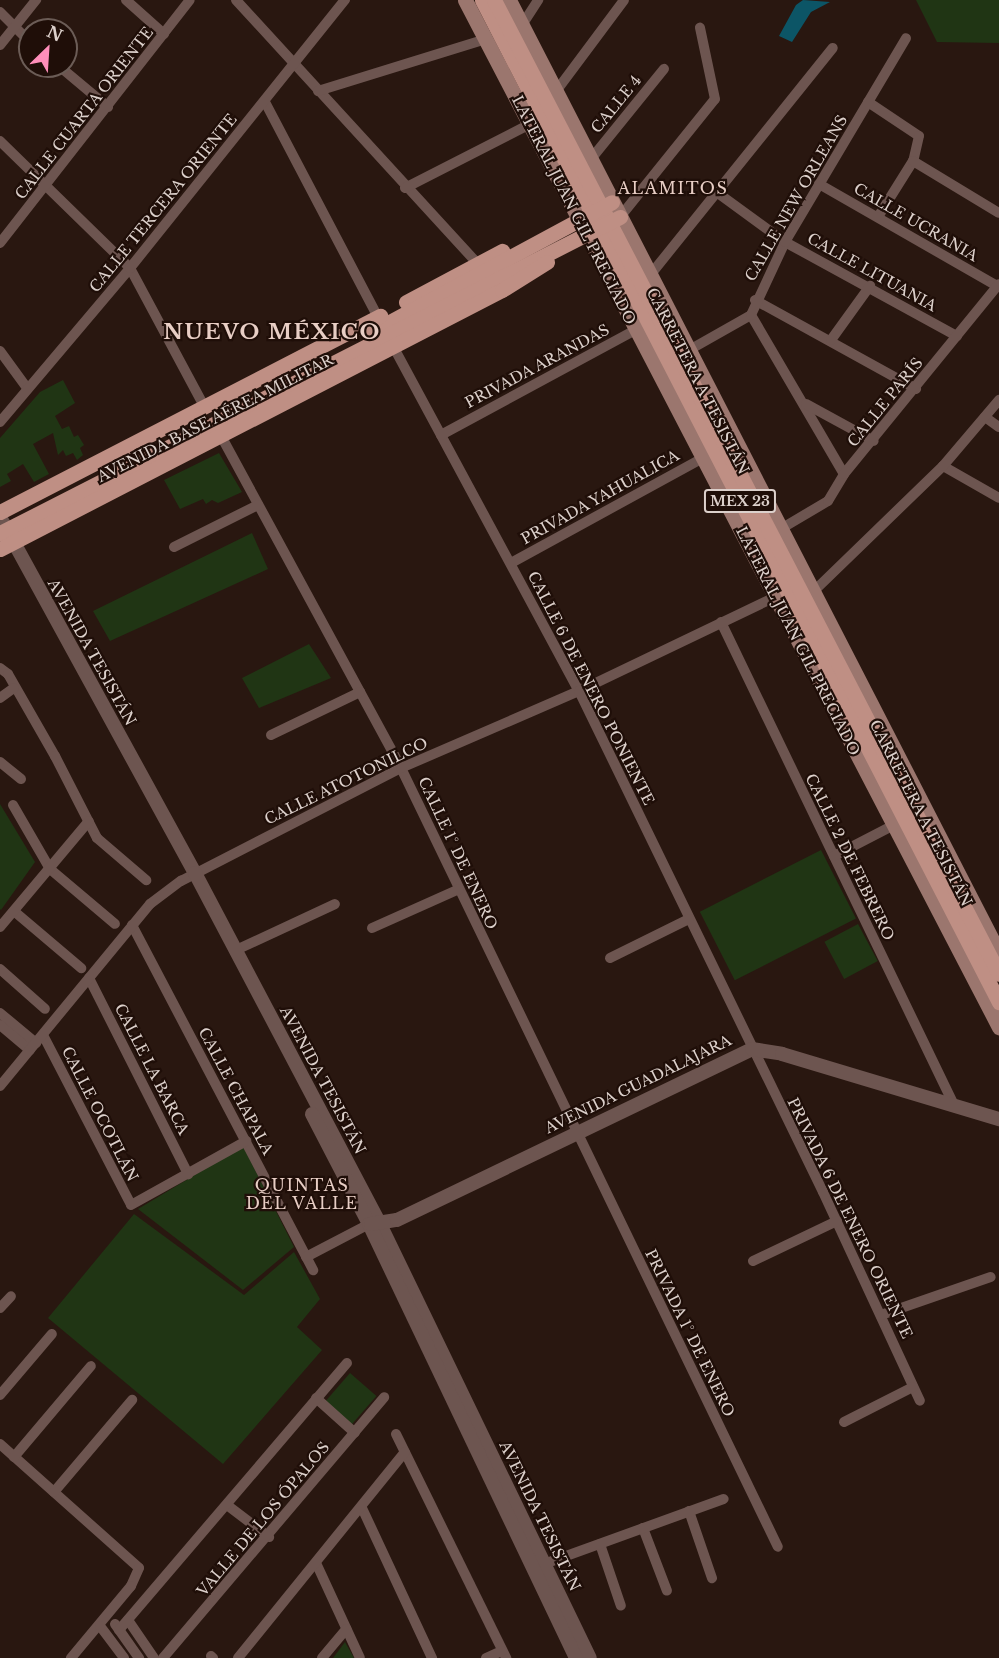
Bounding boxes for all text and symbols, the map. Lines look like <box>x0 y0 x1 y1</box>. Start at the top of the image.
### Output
north arrow <box>18 18 78 78</box>
street label: CALLE CUARTA ORIENTE <box>11 23 157 203</box>
street label: CALLE 4 <box>587 71 645 137</box>
street label: LATERAL JUAN GIL PRECIADO <box>508 92 640 328</box>
street label: CALLE TERCERA ORIENTE <box>85 110 241 296</box>
street label: CALLE NEW ORLEANS <box>741 112 851 284</box>
district label: ALAMITOS <box>618 178 728 198</box>
street label: CALLE UCRANIA <box>851 179 981 265</box>
street label: CALLE LITUANIA <box>804 229 940 315</box>
street label: CARRETERA A TESISTÁN <box>643 284 753 478</box>
district label: NUEVO MÉXICO <box>163 319 381 345</box>
street label: PRIVADA ARANDAS <box>461 320 613 412</box>
street label: AVENIDA BASE AÉREA MILITAR <box>93 350 337 486</box>
street label: CALLE PARÍS <box>844 354 926 450</box>
street label: PRIVADA YAHUALICA <box>517 446 683 548</box>
road number: MEX 23 <box>702 490 777 512</box>
street label: LATERAL JUAN GIL PRECIADO <box>732 523 864 759</box>
street label: CALLE 6 DE ENERO PONIENTE <box>524 568 658 808</box>
street label: AVENIDA TESISTÁN <box>44 575 140 729</box>
street label: CARRETERA A TESISTÁN <box>866 716 976 910</box>
street label: CALLE ATOTONILCO <box>261 733 431 829</box>
street label: CALLE 2 DE FEBRERO <box>802 771 898 943</box>
street label: CALLE 1° DE ENERO <box>415 774 501 932</box>
street label: CALLE LA BARCA <box>111 1000 193 1138</box>
street label: AVENIDA TESISTÁN <box>276 1002 370 1158</box>
street label: CALLE CHAPALA <box>195 1024 277 1158</box>
street label: AVENIDA GUADALAJARA <box>541 1031 735 1137</box>
street label: CALLE OCOTLÁN <box>58 1044 142 1184</box>
street label: PRIVADA 6 DE ENERO ORIENTE <box>784 1094 916 1342</box>
district label: QUINTAS DEL VALLE <box>245 1175 359 1213</box>
street label: PRIVADA 1° DE ENERO <box>641 1246 739 1420</box>
street label: AVENIDA TESISTÁN <box>496 1437 584 1595</box>
street label: VALLE DE LOS ÓPALOS <box>193 1438 333 1600</box>

